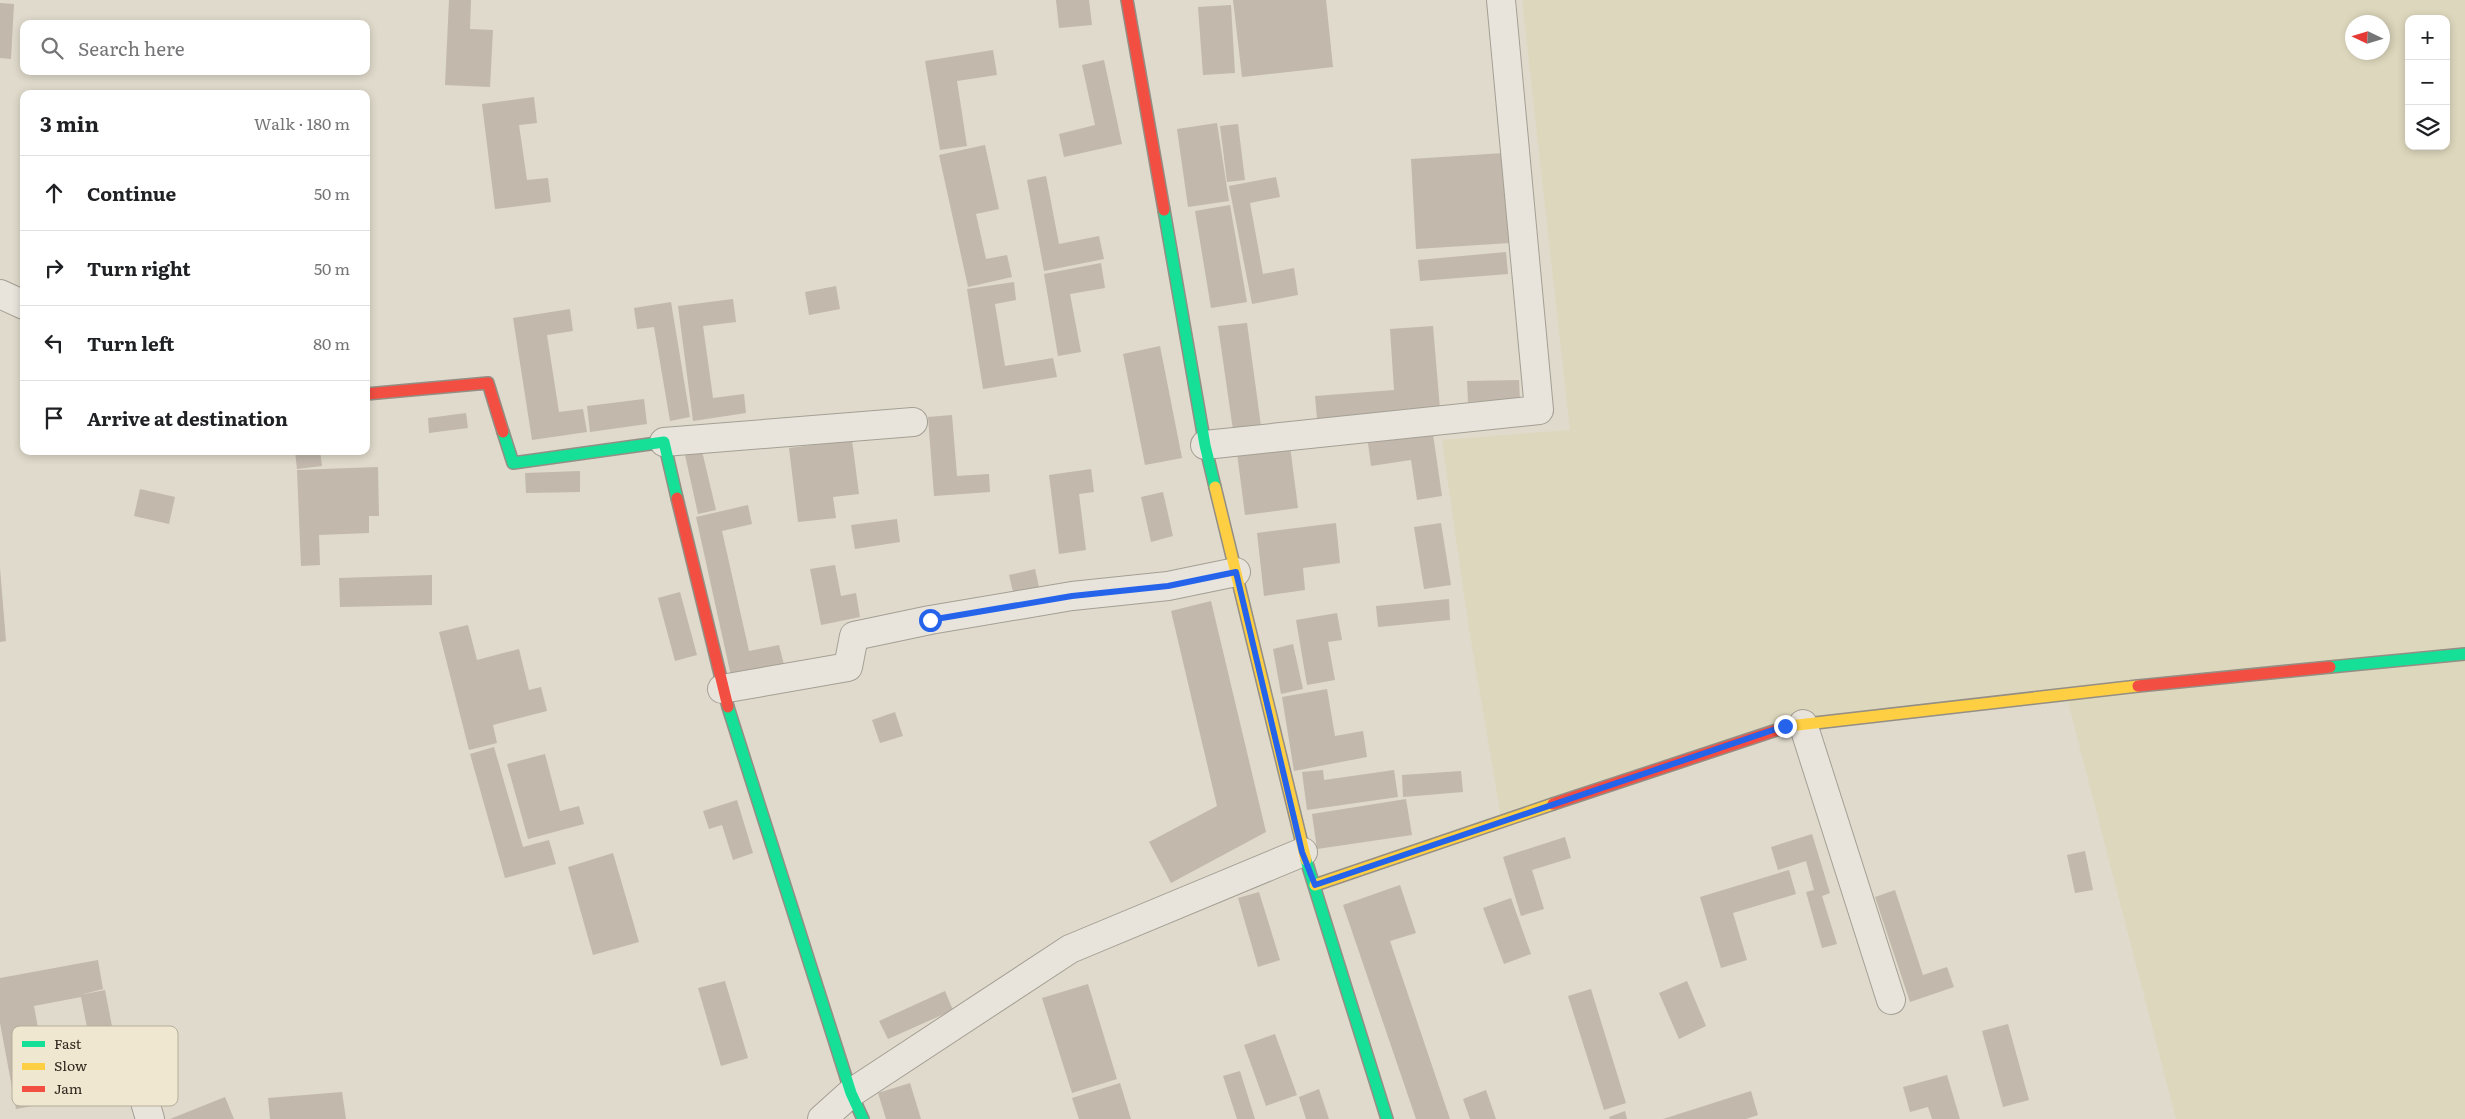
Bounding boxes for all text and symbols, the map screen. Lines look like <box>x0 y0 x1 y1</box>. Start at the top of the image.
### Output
north arrow <box>2345 15 2390 60</box>
map controls <box>2405 15 2450 150</box>
button: + <box>2405 15 2450 60</box>
search box <box>20 20 370 75</box>
icon: search <box>38 34 66 62</box>
text: Search here <box>78 34 185 62</box>
button: − <box>2405 60 2450 105</box>
button: layers <box>2405 105 2450 150</box>
text: 3 min <box>40 107 99 138</box>
text: Walk · 180 m <box>254 111 350 135</box>
icon: ahead <box>40 179 68 207</box>
text: Continue <box>87 179 176 207</box>
text: 50 m <box>314 181 350 205</box>
icon: right <box>40 254 68 282</box>
text: Turn right <box>87 254 191 282</box>
text: 50 m <box>314 256 350 280</box>
icon: left <box>40 329 68 357</box>
text: Turn left <box>87 329 174 357</box>
text: 80 m <box>313 331 350 355</box>
icon: arrive <box>40 404 68 432</box>
text: Arrive at destination <box>87 404 288 432</box>
route start <box>919 609 942 632</box>
route end <box>1774 715 1797 738</box>
legend <box>12 1026 178 1106</box>
text: Fast <box>54 1033 82 1053</box>
text: Slow <box>54 1055 87 1075</box>
text: Jam <box>54 1078 83 1098</box>

